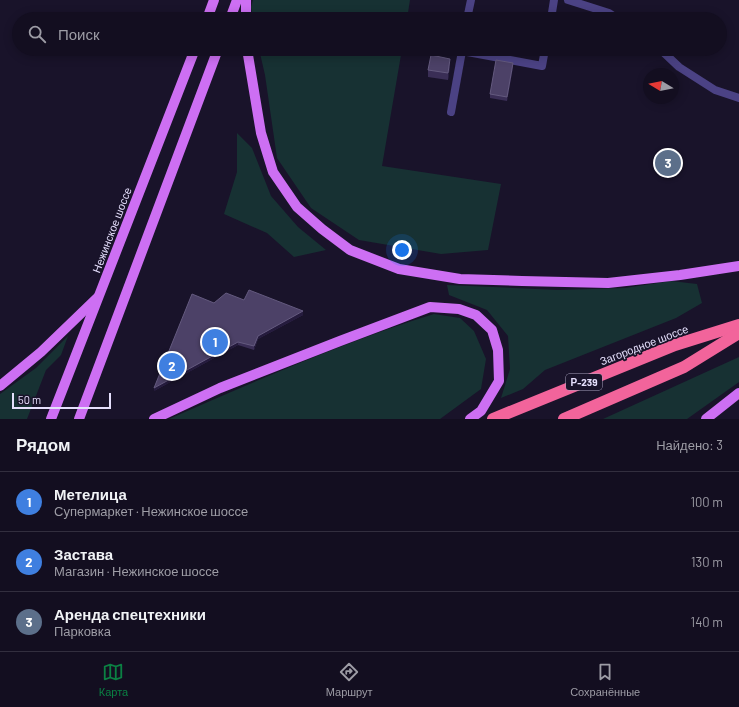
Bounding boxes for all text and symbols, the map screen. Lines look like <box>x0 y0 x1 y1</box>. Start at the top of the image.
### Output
search box <box>12 12 727 56</box>
icon: search <box>26 23 48 45</box>
text: Поиск <box>58 25 100 43</box>
north arrow <box>643 68 679 104</box>
pin: 3 <box>655 148 681 178</box>
street label: Нежинское шоссе <box>89 185 134 274</box>
your location <box>392 240 412 260</box>
street label: Загородное шоссе <box>598 322 690 367</box>
pin: 1 <box>202 327 228 357</box>
pin: 2 <box>159 351 185 381</box>
road number: Р-239 <box>566 374 602 390</box>
scale bar <box>12 391 111 410</box>
text: 50 m <box>18 393 41 406</box>
text: Рядом <box>16 434 71 454</box>
text: Найдено: 3 <box>656 437 723 453</box>
text: Метелица <box>54 485 127 503</box>
text: 1 <box>27 494 31 510</box>
text: 100 m <box>690 494 723 510</box>
text: Супермаркет · Нежинское шоссе <box>54 503 248 519</box>
text: Застава <box>54 545 113 563</box>
text: 2 <box>25 554 33 570</box>
text: 130 m <box>691 554 723 570</box>
text: Магазин · Нежинское шоссе <box>54 563 219 579</box>
text: Аренда спецтехники <box>54 605 206 623</box>
text: 3 <box>25 614 33 630</box>
text: 140 m <box>691 614 723 630</box>
text: Парковка <box>54 623 111 639</box>
tab: Карта <box>99 661 128 698</box>
tab: Маршрут <box>326 661 373 698</box>
tab: Сохранённые <box>570 661 640 698</box>

